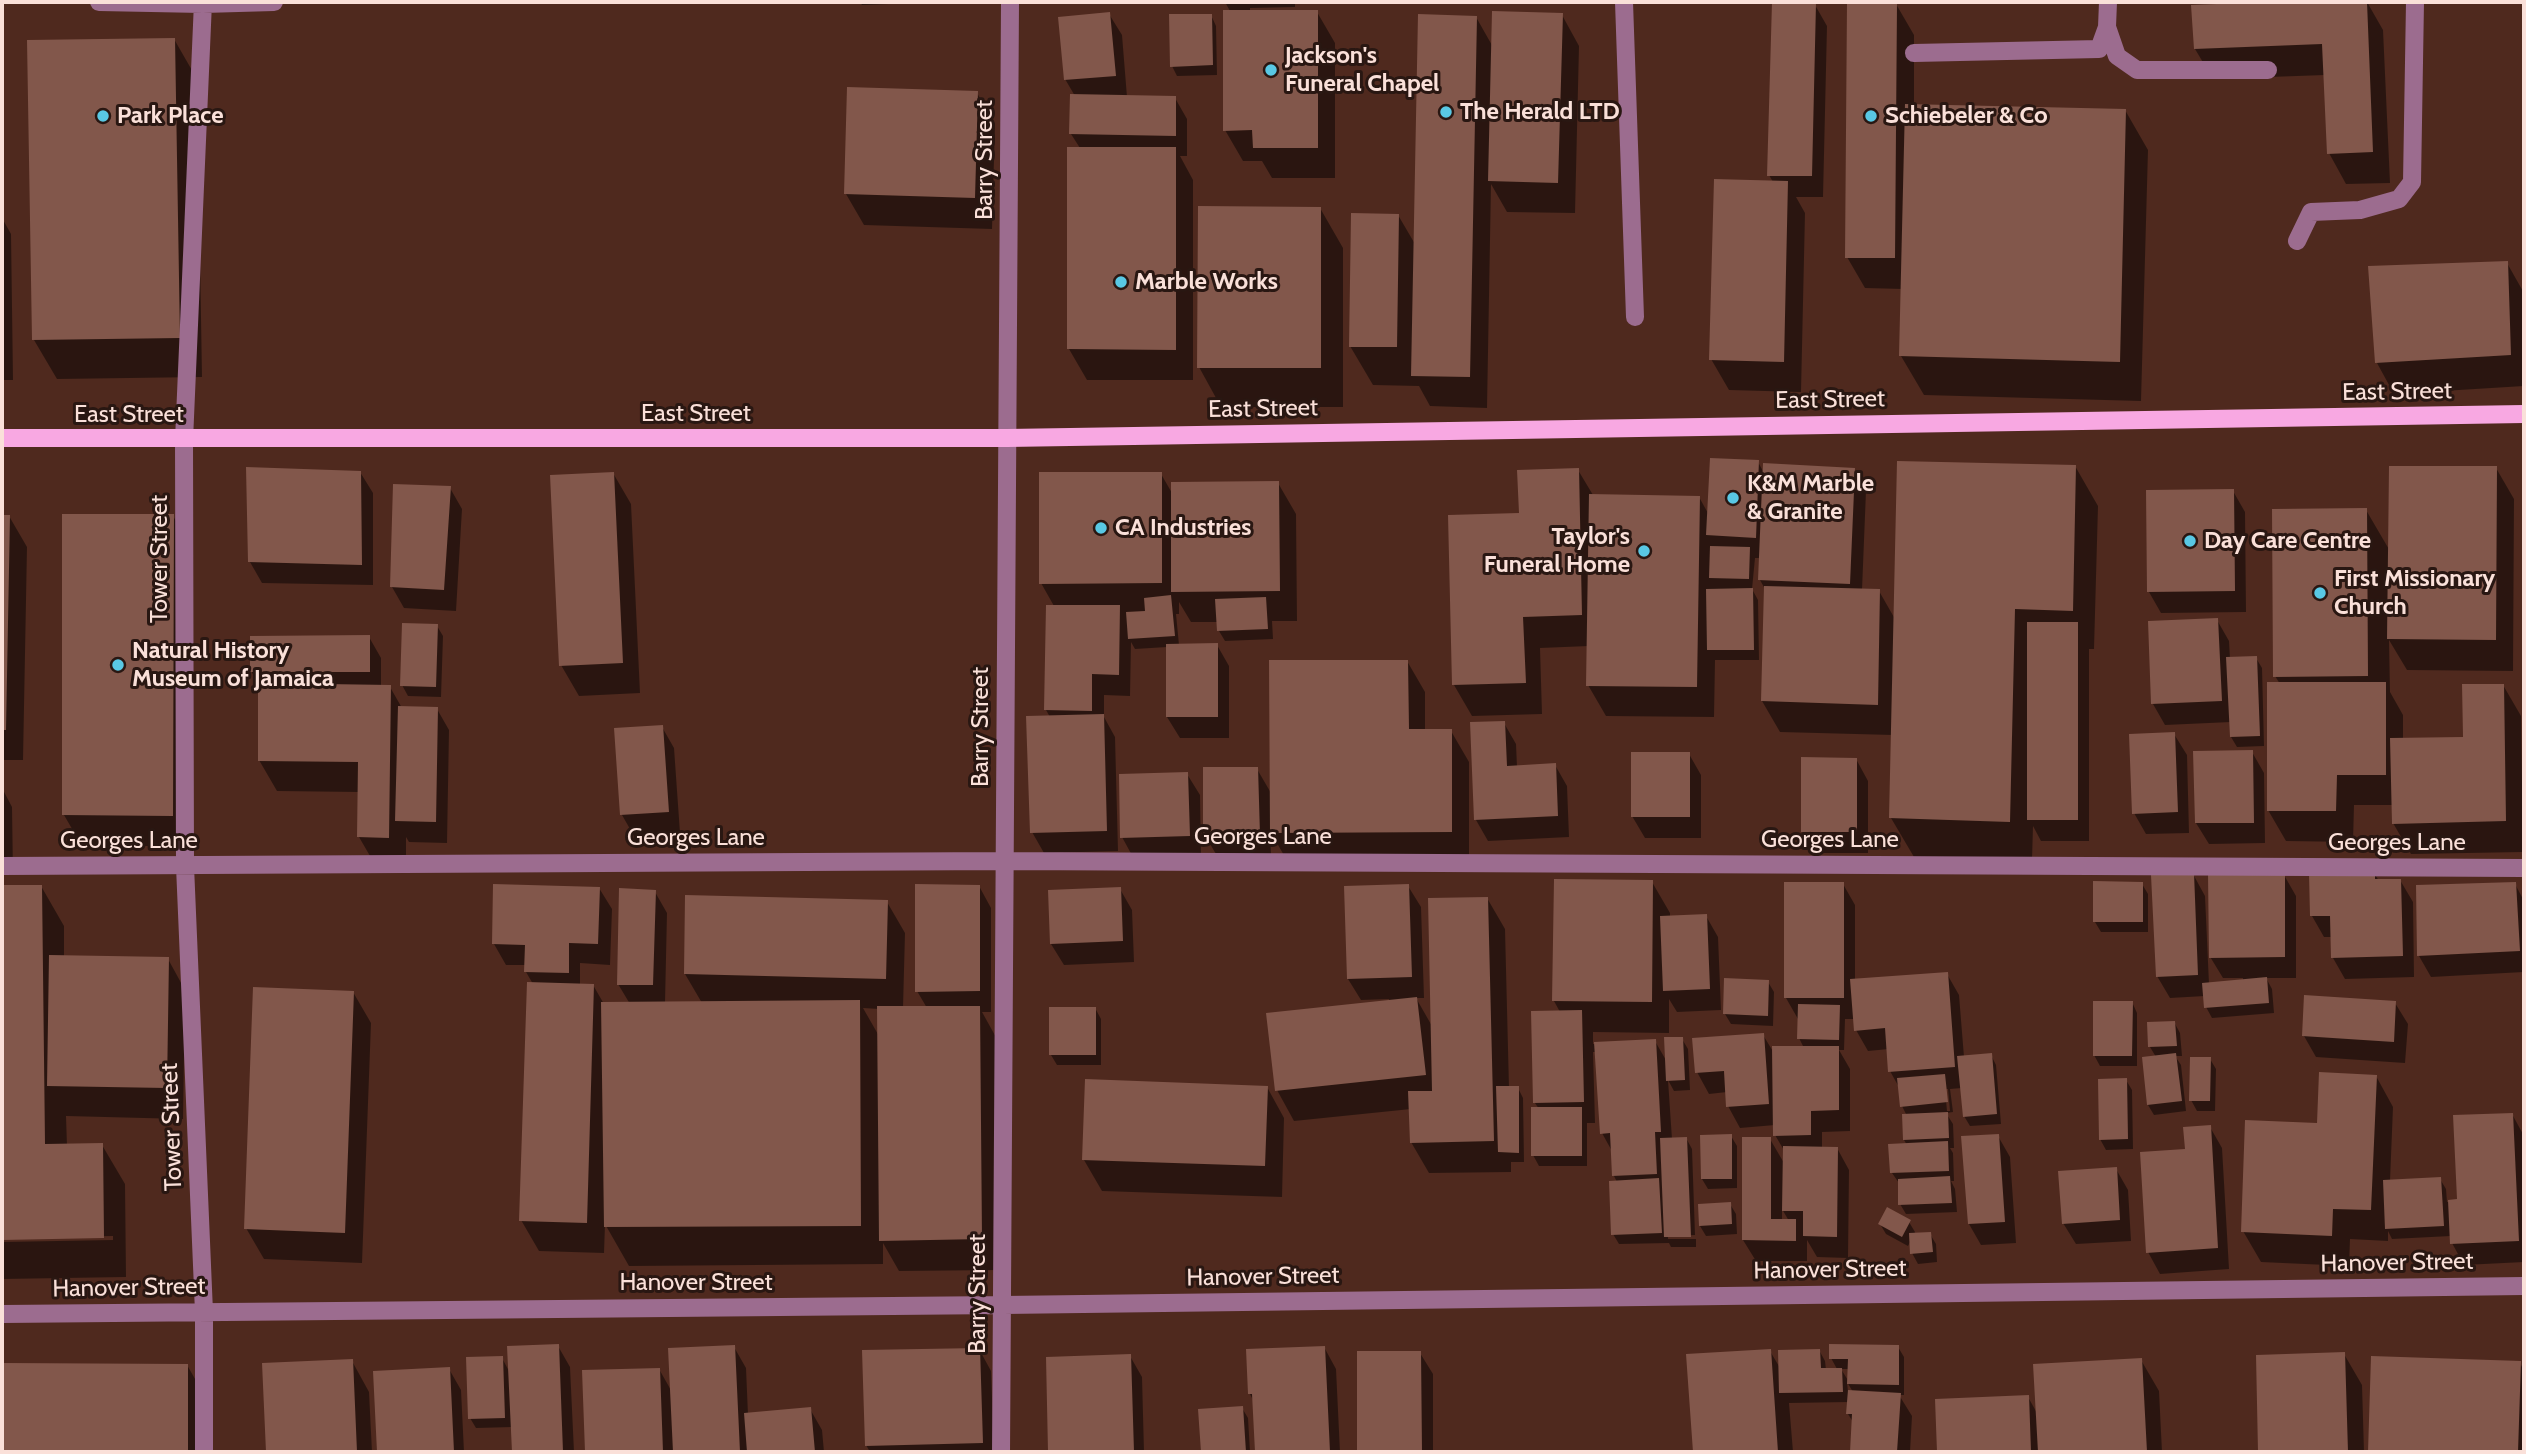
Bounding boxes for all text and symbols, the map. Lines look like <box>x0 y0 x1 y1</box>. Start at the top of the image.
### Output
place label: Jackson's Funeral Chapel <box>1285 42 1439 98</box>
marker: Jackson's Funeral Chapel <box>1263 62 1279 78</box>
place label: The Herald LTD <box>1460 98 1620 126</box>
street label: Barry Street <box>971 100 999 220</box>
place label: Park Place <box>117 102 224 130</box>
place label: Schiebeler & Co <box>1885 102 2048 130</box>
marker: The Herald LTD <box>1438 104 1454 120</box>
marker: Park Place <box>95 108 111 124</box>
marker: Schiebeler & Co <box>1863 108 1879 124</box>
place label: Marble Works <box>1135 268 1278 296</box>
marker: Marble Works <box>1113 274 1129 290</box>
street label: East Street <box>2342 377 2452 407</box>
street label: East Street <box>1775 385 1885 415</box>
street label: East Street <box>1208 394 1318 424</box>
street label: East Street <box>641 400 751 428</box>
street label: East Street <box>74 401 184 429</box>
place label: K&M Marble & Granite <box>1747 470 1874 526</box>
marker: K&M Marble & Granite <box>1725 490 1741 506</box>
street label: Tower Street <box>146 495 174 623</box>
place label: CA Industries <box>1115 514 1251 542</box>
marker: CA Industries <box>1093 520 1109 536</box>
place label: Taylor's Funeral Home <box>1484 523 1630 579</box>
place label: Day Care Centre <box>2204 527 2371 555</box>
marker: Day Care Centre <box>2182 533 2198 549</box>
marker: Taylor's Funeral Home <box>1636 543 1652 559</box>
place label: First Missionary Church <box>2334 565 2495 621</box>
marker: First Missionary Church <box>2312 585 2328 601</box>
place label: Natural History Museum of Jamaica <box>132 637 334 693</box>
marker: Natural History Museum of Jamaica <box>110 657 126 673</box>
street label: Barry Street <box>967 667 995 787</box>
street label: Georges Lane <box>1194 823 1332 851</box>
street label: Georges Lane <box>627 824 765 852</box>
street label: Georges Lane <box>1761 826 1899 854</box>
street label: Georges Lane <box>60 827 198 855</box>
street label: Georges Lane <box>2328 829 2466 857</box>
street label: Tower Street <box>155 1062 189 1192</box>
street label: Barry Street <box>964 1234 992 1354</box>
street label: Hanover Street <box>2320 1247 2474 1279</box>
street label: Hanover Street <box>1753 1254 1907 1286</box>
street label: Hanover Street <box>1186 1261 1340 1293</box>
street label: Hanover Street <box>619 1269 773 1297</box>
street label: Hanover Street <box>52 1272 206 1304</box>

